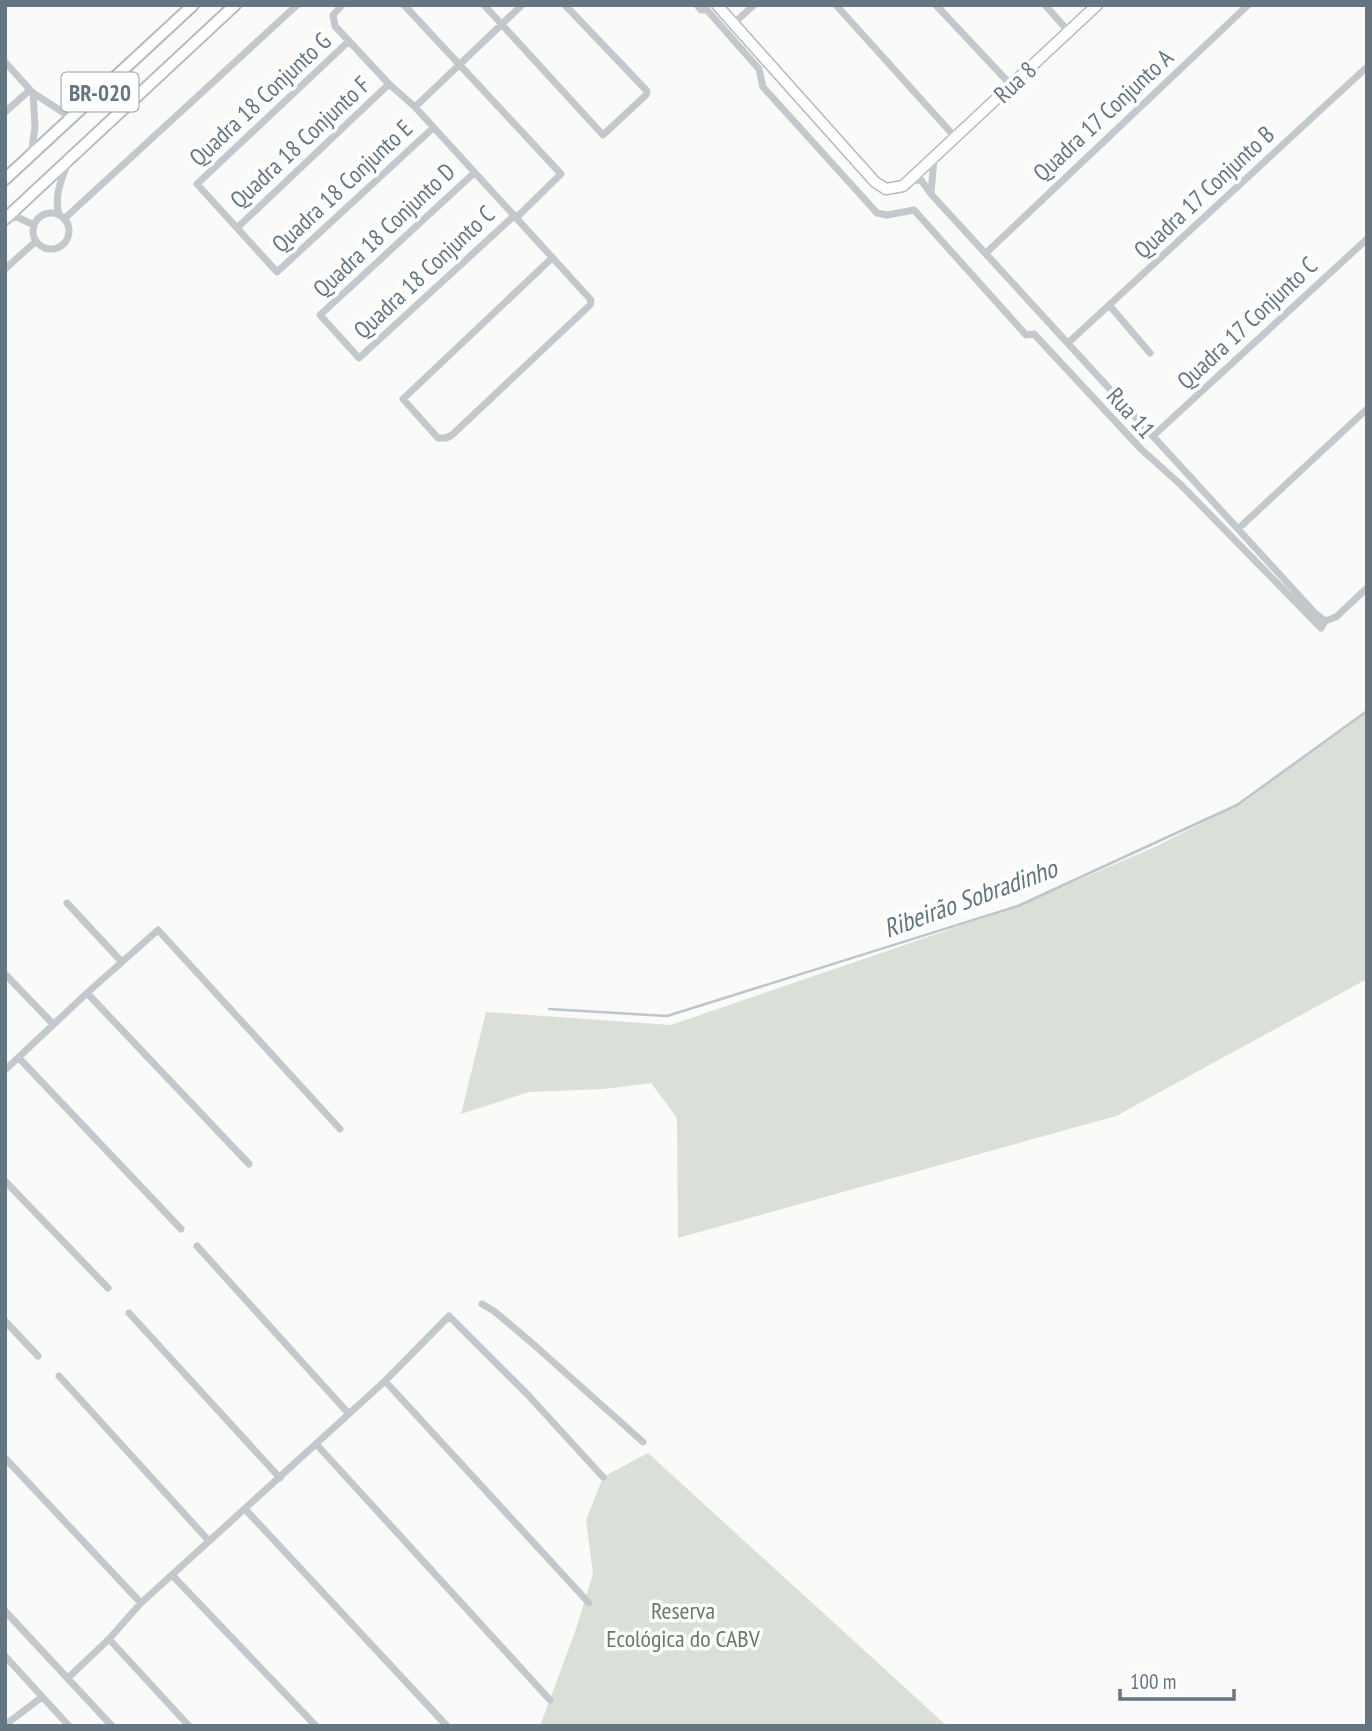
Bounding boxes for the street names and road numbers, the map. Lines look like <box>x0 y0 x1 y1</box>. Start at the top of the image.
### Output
street label: Quadra 18 Conjunto G <box>183 25 337 173</box>
street label: Quadra 17 Conjunto A <box>1026 42 1180 188</box>
street label: Rua 8 <box>987 54 1043 110</box>
street label: Quadra 18 Conjunto F <box>223 69 377 215</box>
road number: BR-020 <box>62 72 138 111</box>
street label: Quadra 18 Conjunto E <box>265 113 419 259</box>
street label: Quadra 17 Conjunto B <box>1127 119 1281 265</box>
street label: Quadra 18 Conjunto D <box>306 156 462 304</box>
street label: Quadra 18 Conjunto C <box>347 199 501 345</box>
street label: Quadra 17 Conjunto C <box>1170 250 1324 396</box>
street label: Rua 11 <box>1100 381 1162 445</box>

